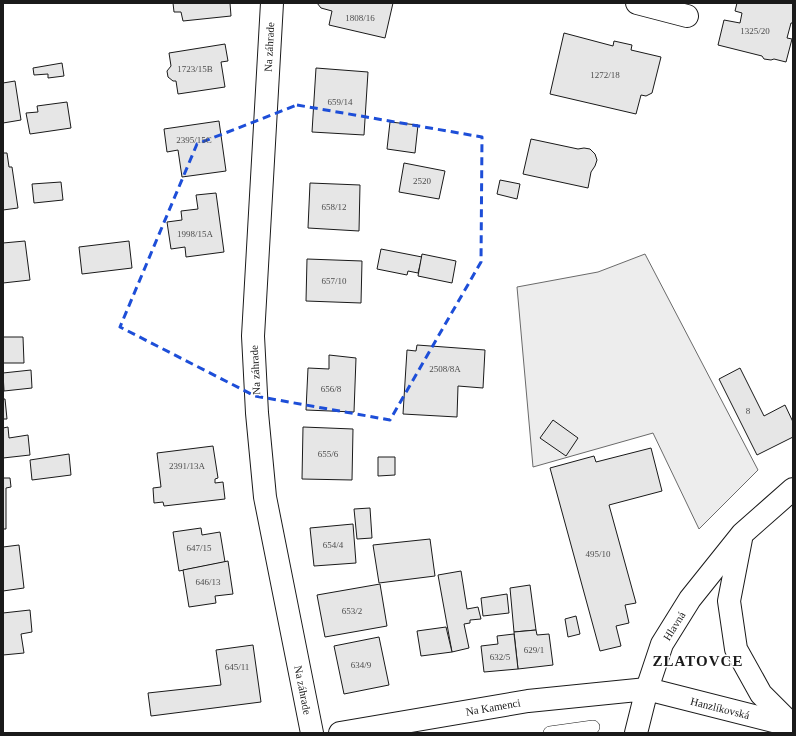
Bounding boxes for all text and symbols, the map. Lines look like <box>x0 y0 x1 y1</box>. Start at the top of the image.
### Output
house number: 1808/16 <box>345 13 375 23</box>
street label: Na záhrade <box>262 22 276 72</box>
house number: 1325/20 <box>740 26 770 36</box>
house number: 1723/15B <box>177 64 213 74</box>
house number: 1272/18 <box>590 70 620 80</box>
house number: 659/14 <box>327 97 353 107</box>
house number: 2395/15C <box>176 135 212 145</box>
house number: 2520 <box>413 176 432 186</box>
house number: 658/12 <box>321 202 347 212</box>
house number: 1998/15A <box>177 229 214 239</box>
house number: 657/10 <box>321 276 347 286</box>
street label: Na záhrade <box>248 345 262 395</box>
house number: 2508/8A <box>429 364 461 374</box>
house number: 656/8 <box>321 384 342 394</box>
house number: 8 <box>746 406 751 416</box>
house number: 655/6 <box>318 449 339 459</box>
house number: 2391/13A <box>169 461 206 471</box>
house number: 654/4 <box>323 540 344 550</box>
house number: 647/15 <box>186 543 212 553</box>
house number: 495/10 <box>585 549 611 559</box>
house number: 646/13 <box>195 577 221 587</box>
house number: 653/2 <box>342 606 362 616</box>
street label: Hlavná <box>660 609 688 643</box>
house number: 629/1 <box>524 645 544 655</box>
house number: 632/5 <box>490 652 511 662</box>
district label: ZLATOVCE <box>653 653 743 669</box>
house number: 634/9 <box>351 660 372 670</box>
house number: 645/11 <box>225 662 249 672</box>
street label: Na záhrade <box>292 664 314 716</box>
street label: Hanzlíkovská <box>689 695 751 721</box>
street label: Na Kamenci <box>465 696 521 718</box>

